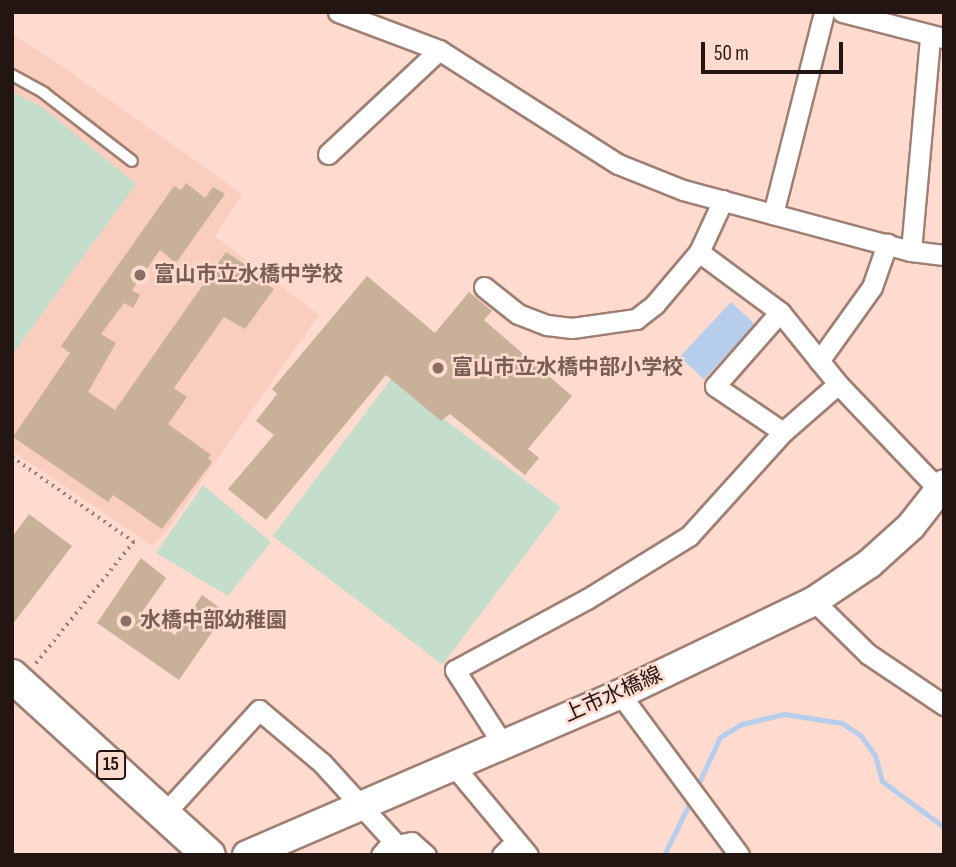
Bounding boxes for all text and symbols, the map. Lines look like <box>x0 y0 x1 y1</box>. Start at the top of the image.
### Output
scale bar <box>704 28 846 72</box>
text: 50 m <box>714 41 749 66</box>
place label: 富山市立水橋中学校 <box>154 262 343 288</box>
marker: 富山市立水橋中学校 <box>132 267 148 283</box>
place label: 富山市立水橋中部小学校 <box>452 355 683 381</box>
marker: 富山市立水橋中部小学校 <box>430 360 446 376</box>
place label: 水橋中部幼稚園 <box>140 608 287 634</box>
marker: 水橋中部幼稚園 <box>118 613 134 629</box>
street label: 上市水橋線 <box>560 662 666 728</box>
road number: 15 <box>95 750 127 780</box>

